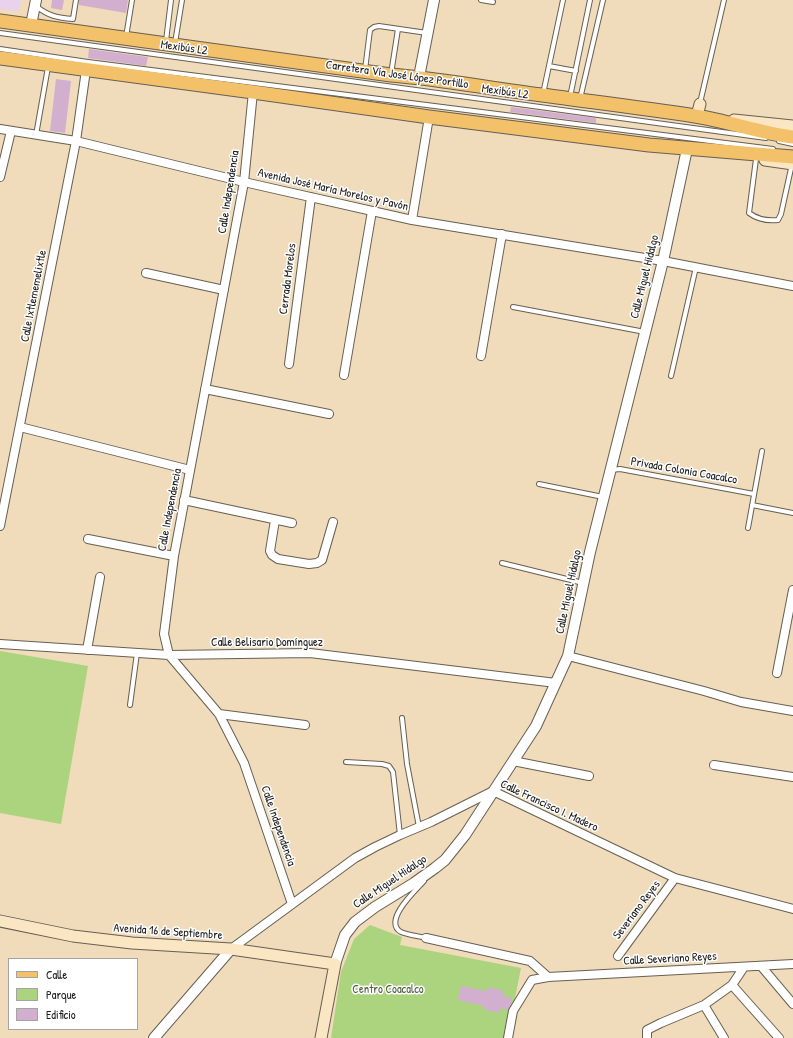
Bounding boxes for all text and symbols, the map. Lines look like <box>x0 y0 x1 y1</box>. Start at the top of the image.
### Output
street label: Mexibús L2 <box>160 38 208 58</box>
street label: Carretera Vía José López Portillo <box>325 58 469 92</box>
street label: Mexibús L2 <box>481 82 529 102</box>
street label: Calle Independencia <box>215 149 243 235</box>
street label: Avenida José María Morelos y Pavón <box>256 166 410 214</box>
street label: Calle Miguel Hidalgo <box>628 234 662 320</box>
street label: Cerrada Morelos <box>276 243 300 315</box>
street label: Calle Ixtlememelixtle <box>18 249 50 343</box>
street label: Privada Colonia Coacalco <box>630 455 738 487</box>
street label: Calle Independencia <box>155 467 185 553</box>
street label: Calle Miguel Hidalgo <box>553 549 585 635</box>
street label: Calle Belisario Domínguez <box>211 636 323 650</box>
street label: Calle Francisco I. Madero <box>498 777 600 835</box>
street label: Calle Independencia <box>258 784 298 868</box>
street label: Calle Miguel Hidalgo <box>350 852 430 912</box>
street label: Severiano Reyes <box>610 878 664 942</box>
street label: Avenida 16 de Septiembre <box>113 921 223 943</box>
street label: Calle Severiano Reyes <box>623 949 717 969</box>
legend <box>8 958 138 1030</box>
text: Calle <box>46 966 67 983</box>
park label: Centro Coacalco <box>352 983 424 997</box>
text: Parque <box>46 986 76 1003</box>
text: Edificio <box>46 1006 76 1023</box>

